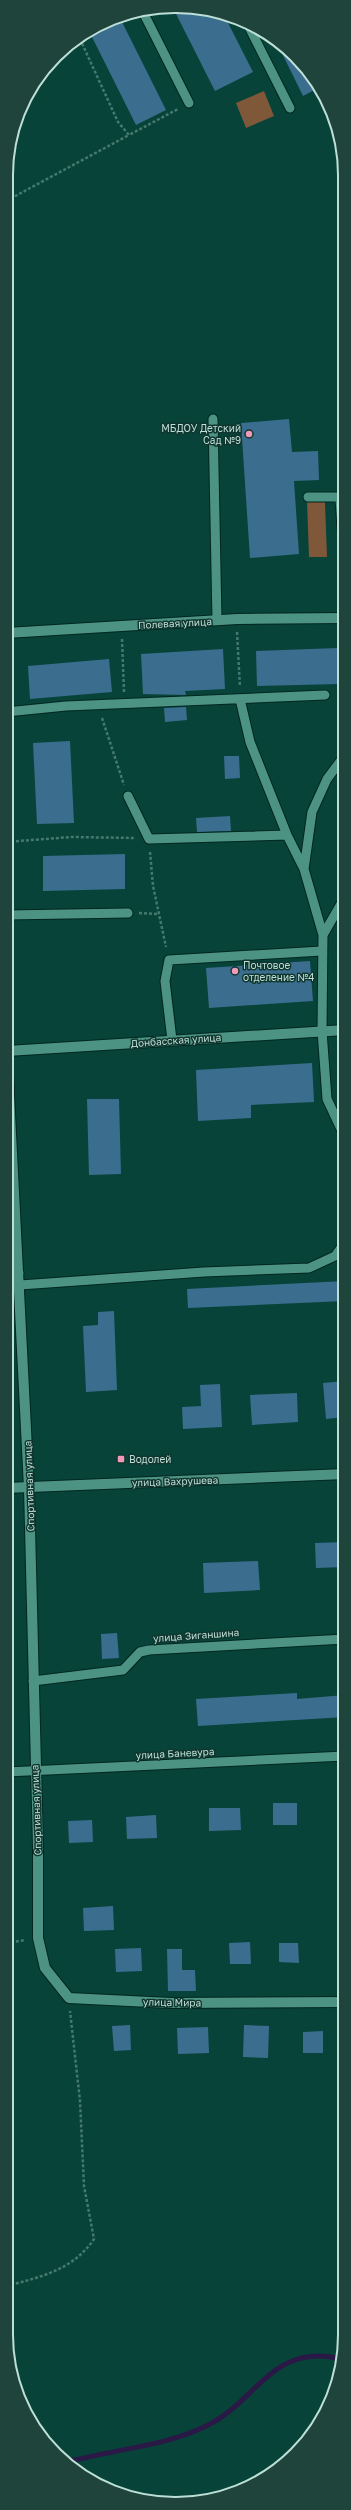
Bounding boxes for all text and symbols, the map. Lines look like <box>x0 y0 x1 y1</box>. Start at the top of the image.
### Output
place label: МБДОУ Детский Сад №9 <box>161 422 241 446</box>
marker: МБДОУ Детский Сад №9 <box>244 429 254 439</box>
street label: Полевая улица <box>138 615 212 631</box>
place label: Почтовое отделение №4 <box>243 959 314 983</box>
marker: Почтовое отделение №4 <box>230 966 240 976</box>
street label: Донбасская улица <box>130 1031 222 1049</box>
street label: Спортивная улица <box>21 1440 37 1532</box>
place label: Водолей <box>129 1453 171 1465</box>
marker: Водолей <box>116 1454 126 1464</box>
street label: улица Вахрушева <box>132 1473 218 1489</box>
street label: улица Зиганшина <box>152 1626 240 1644</box>
street label: улица Баневура <box>135 1745 215 1761</box>
street label: Спортивная улица <box>28 1764 44 1856</box>
street label: улица Мира <box>143 1995 201 2009</box>

